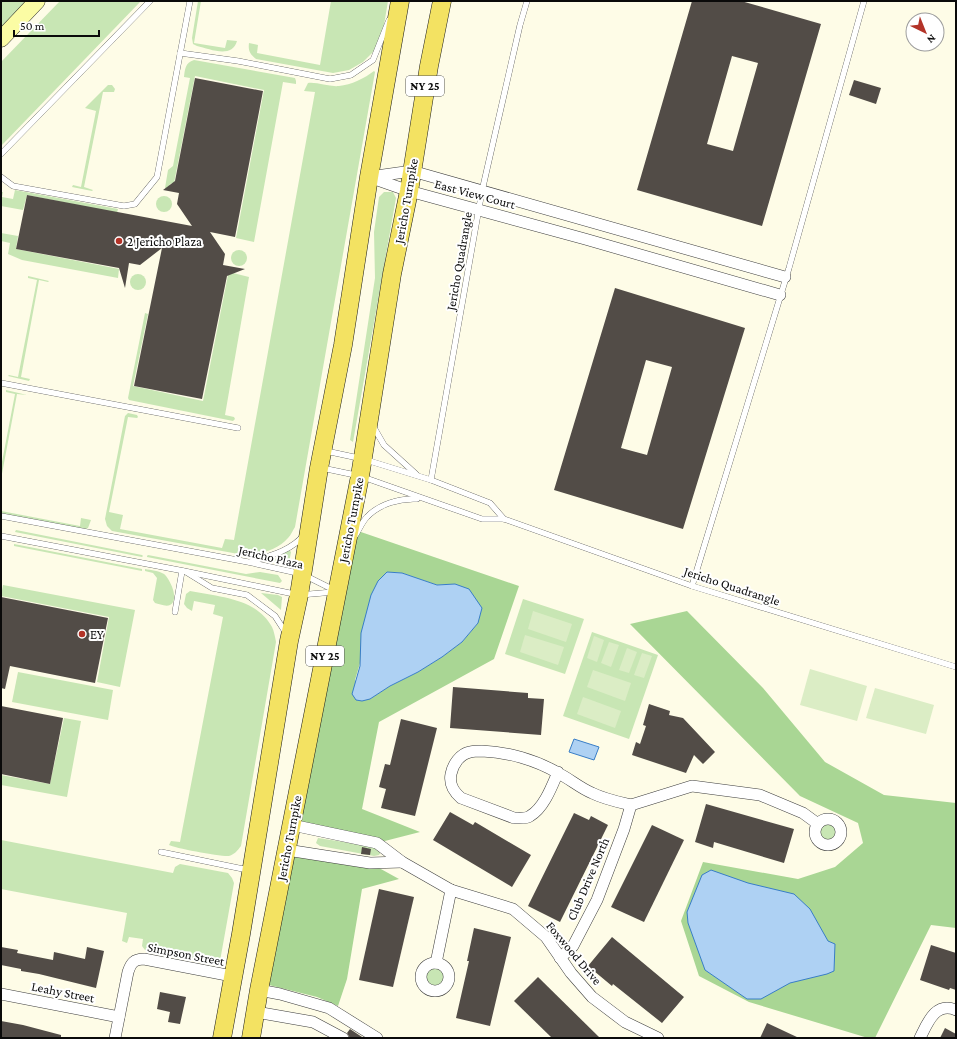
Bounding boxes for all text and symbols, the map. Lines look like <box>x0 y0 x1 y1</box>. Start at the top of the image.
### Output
scale bar <box>14 12 99 38</box>
north arrow <box>905 12 945 52</box>
text: 50 m <box>20 19 45 33</box>
text: N <box>925 32 939 47</box>
road number: NY 25 <box>406 76 444 96</box>
street label: Jericho Turnpike <box>391 157 421 246</box>
street label: East View Court <box>433 176 518 212</box>
street label: Jericho Quadrangle <box>443 210 475 313</box>
place label: 2 Jericho Plaza <box>127 234 202 249</box>
marker: 2 Jericho Plaza <box>114 236 124 246</box>
street label: Jericho Turnpike <box>335 476 367 565</box>
street label: Jericho Plaza <box>236 542 305 572</box>
street label: Jericho Quadrangle <box>681 563 782 609</box>
place label: EY <box>90 627 104 642</box>
marker: EY <box>77 629 87 639</box>
road number: NY 25 <box>306 646 344 666</box>
street label: Jericho Turnpike <box>273 794 305 883</box>
street label: Club Drive North <box>564 835 612 923</box>
street label: Foxwood Drive <box>543 918 605 988</box>
street label: Simpson Street <box>146 939 226 969</box>
street label: Leahy Street <box>30 979 97 1006</box>

